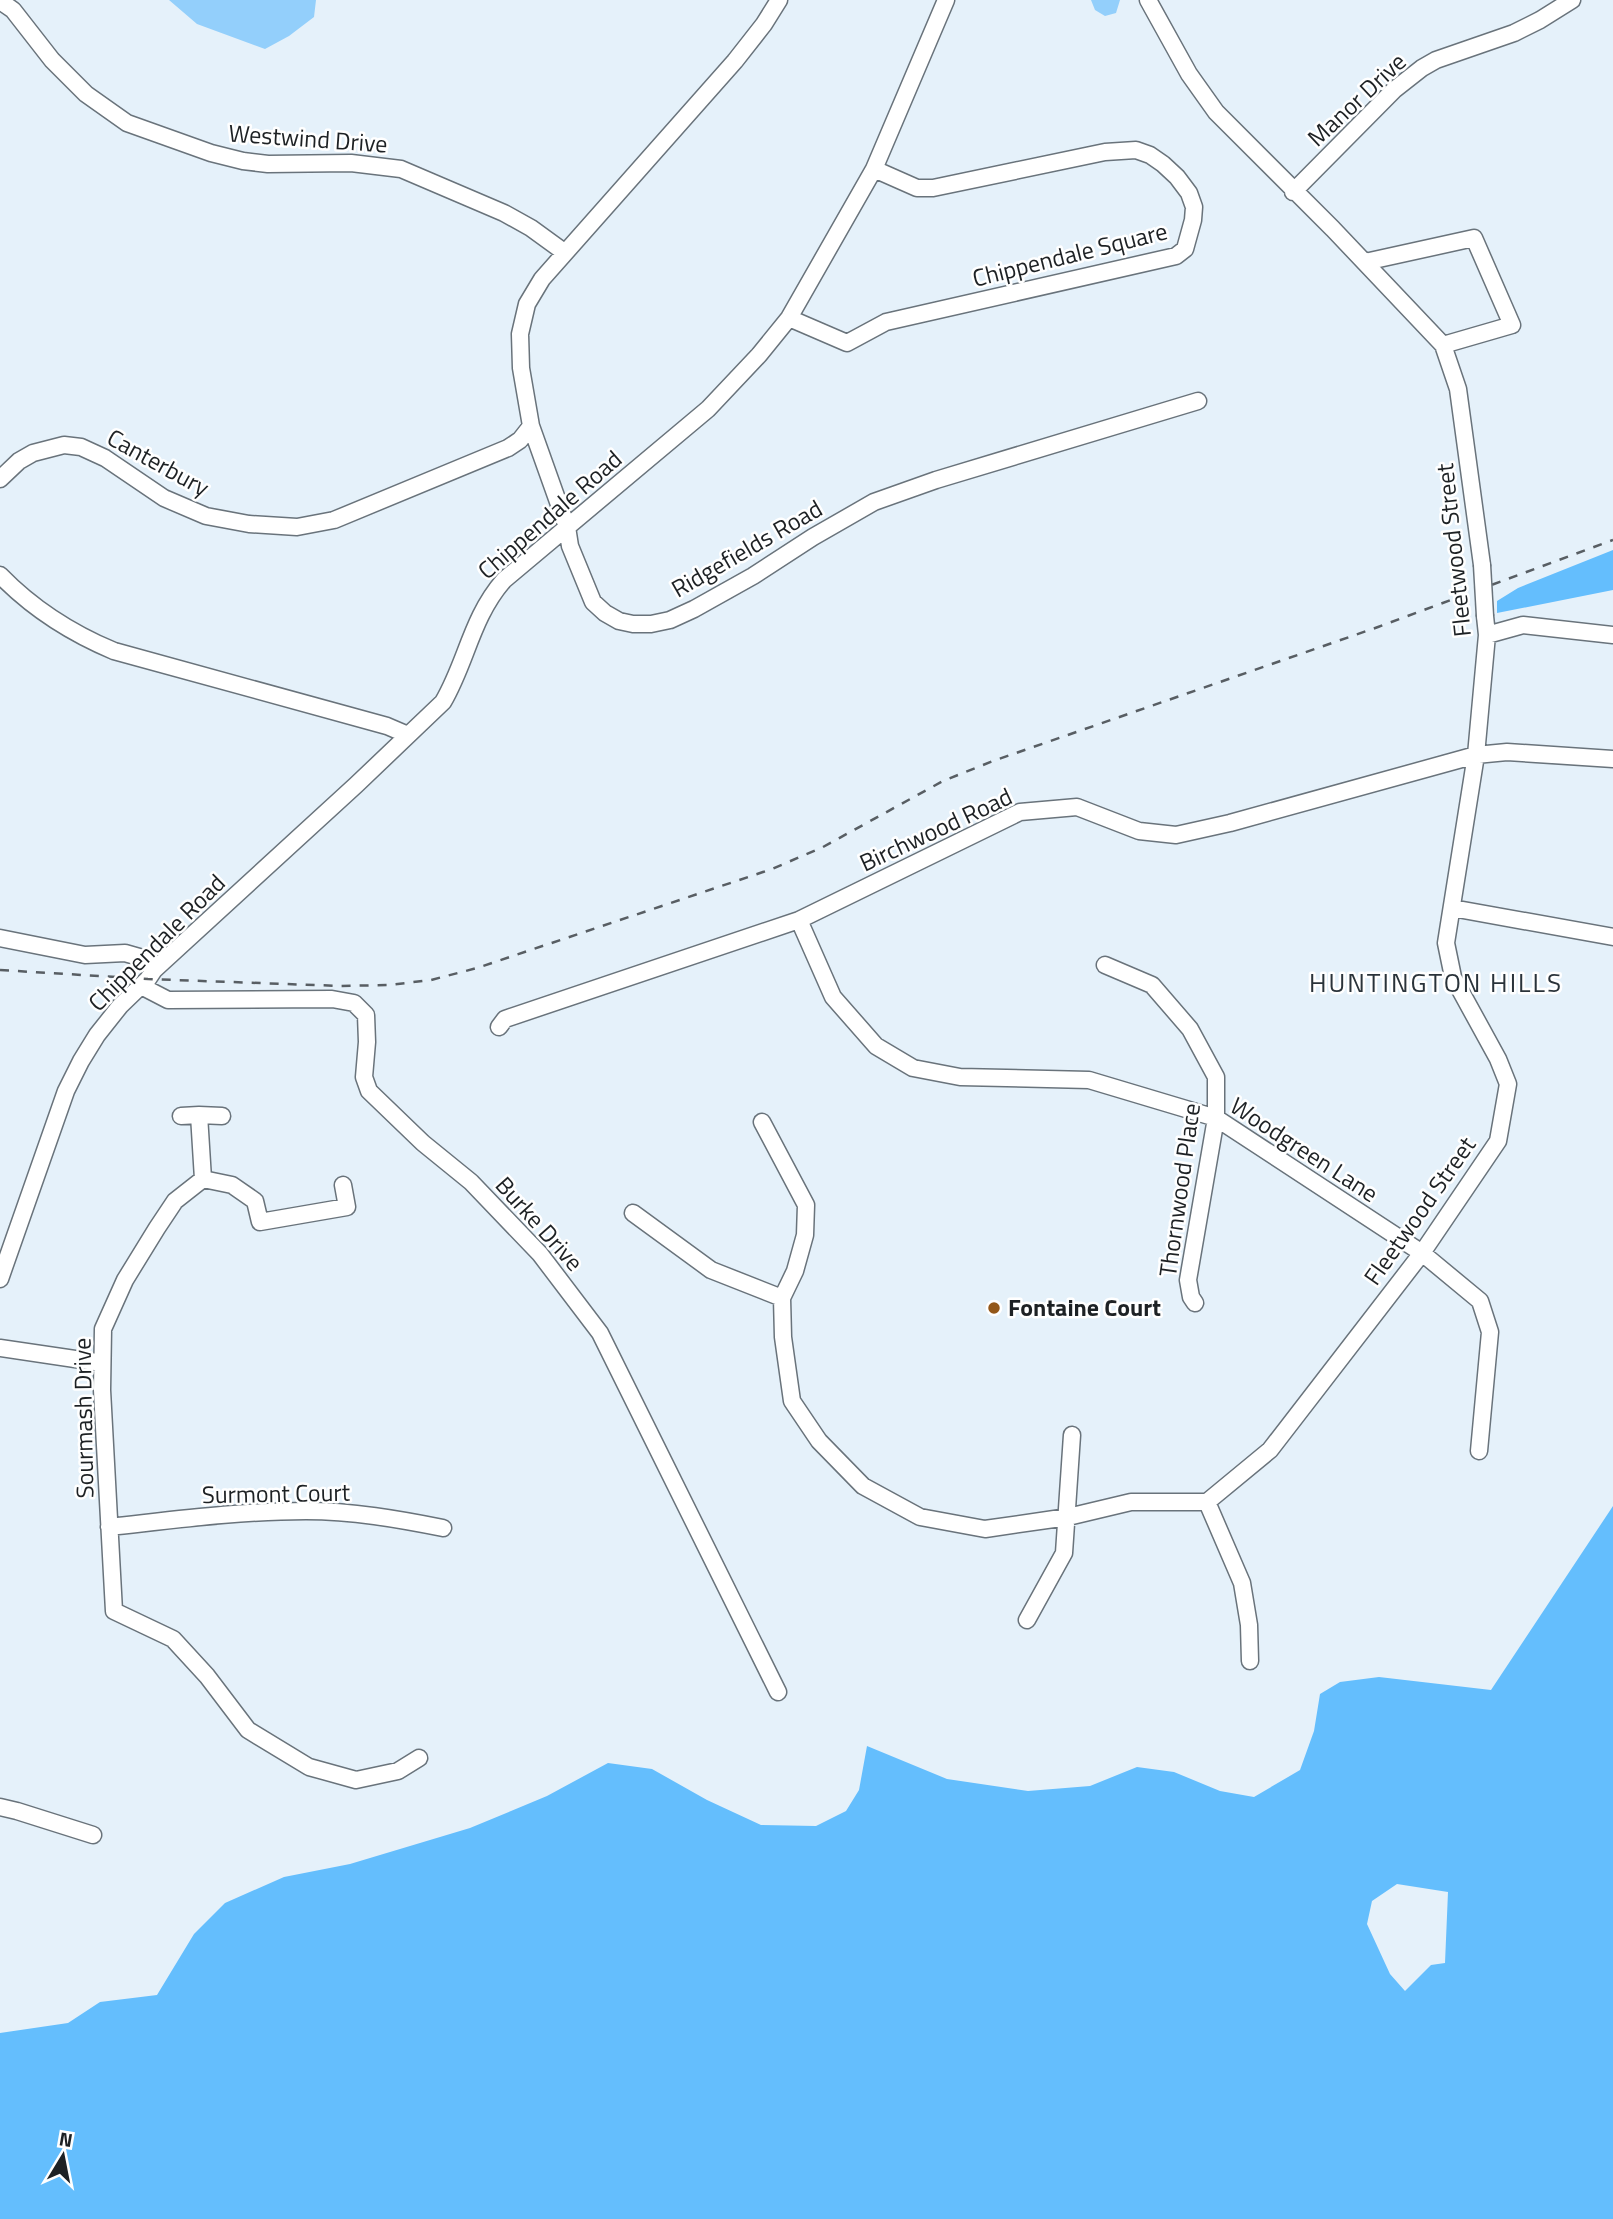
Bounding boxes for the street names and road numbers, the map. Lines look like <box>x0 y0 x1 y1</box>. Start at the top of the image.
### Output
street label: Manor Drive <box>1299 44 1414 155</box>
street label: Westwind Drive <box>227 114 389 162</box>
street label: Chippendale Square <box>968 212 1171 296</box>
street label: Canterbury <box>101 419 217 505</box>
street label: Chippendale Road <box>469 441 630 587</box>
street label: Fleetwood Street <box>1426 461 1480 639</box>
street label: Ridgefields Road <box>664 490 829 606</box>
street label: Birchwood Road <box>853 778 1018 880</box>
street label: Chippendale Road <box>80 866 233 1019</box>
street label: Woodgreen Lane <box>1223 1088 1386 1211</box>
street label: Thornwood Place <box>1149 1101 1209 1279</box>
street label: Fleetwood Street <box>1354 1128 1484 1292</box>
street label: Burke Drive <box>487 1168 592 1279</box>
street label: Sourmash Drive <box>64 1337 102 1499</box>
street label: Surmont Court <box>202 1474 351 1512</box>

